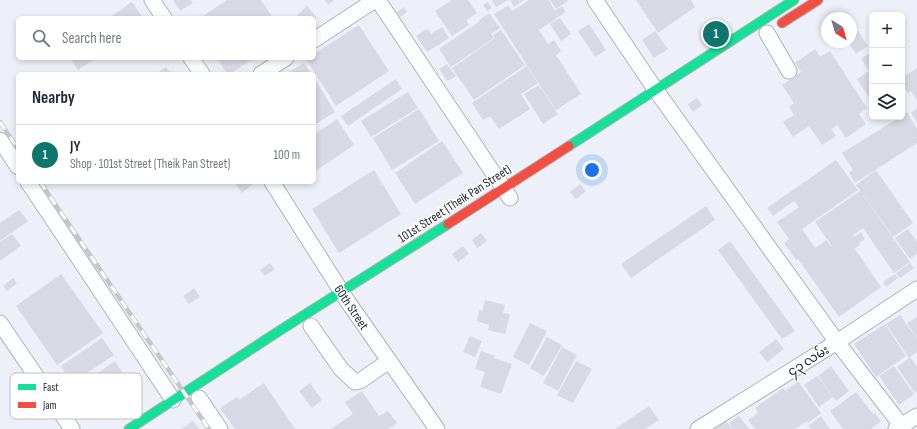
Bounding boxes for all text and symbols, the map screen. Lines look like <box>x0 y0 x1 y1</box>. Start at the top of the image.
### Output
north arrow <box>821 12 857 48</box>
map controls <box>869 12 905 120</box>
button: + <box>869 12 905 48</box>
search box <box>16 16 316 60</box>
pin: 1 <box>703 19 729 49</box>
icon: search <box>30 27 52 49</box>
text: Search here <box>62 29 122 48</box>
button: − <box>869 48 905 84</box>
button: layers <box>869 84 905 120</box>
text: Nearby <box>32 88 75 108</box>
text: JY <box>70 137 80 156</box>
text: 1 <box>42 147 48 163</box>
text: 100 m <box>273 147 300 163</box>
text: Shop · 101st Street (Theik Pan Street) <box>70 156 230 172</box>
your location <box>582 160 602 180</box>
street label: 101st Street (Theik Pan Street) <box>395 161 514 246</box>
street label: 60th Street <box>330 282 372 333</box>
street label: ၄၃ လမ်း <box>784 341 833 382</box>
legend <box>10 373 142 419</box>
text: Fast <box>43 381 59 394</box>
text: Jam <box>42 399 57 412</box>

